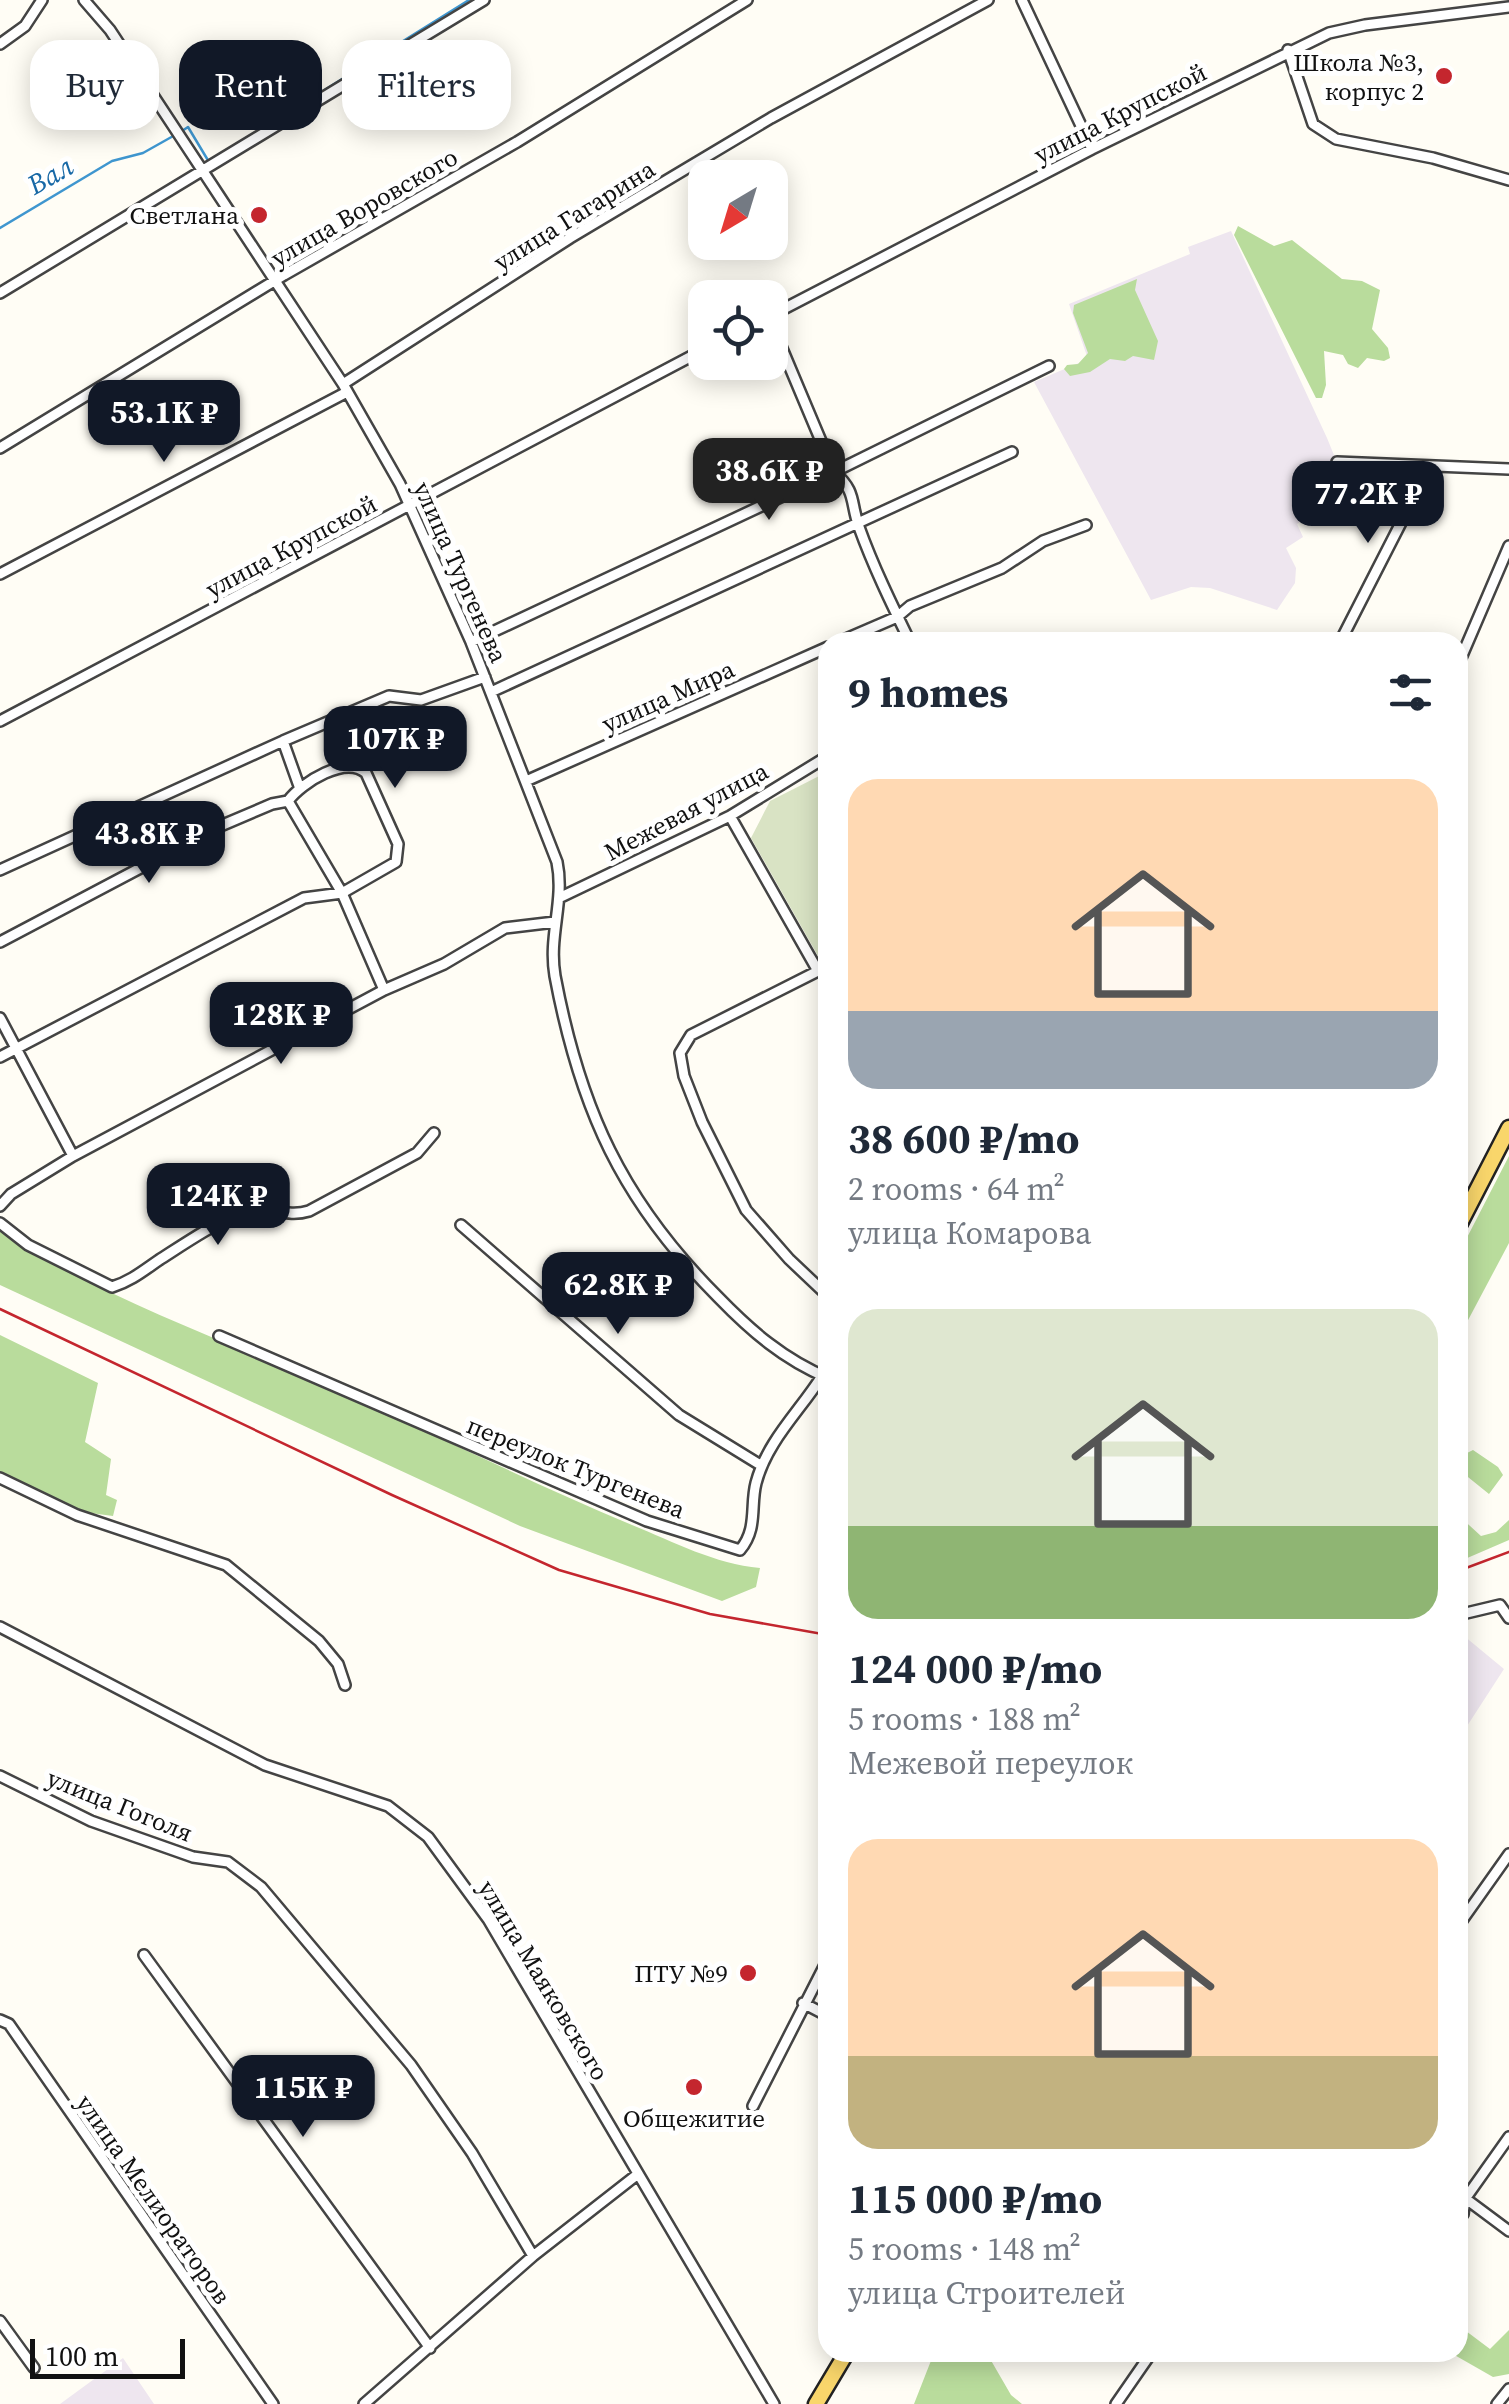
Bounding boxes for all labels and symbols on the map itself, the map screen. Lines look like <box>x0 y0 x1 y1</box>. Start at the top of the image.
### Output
place label: Школа №3, корпус 2 <box>1293 45 1424 108</box>
street label: улица Крупской <box>1028 55 1212 171</box>
marker: Школа №3, корпус 2 <box>1433 65 1455 87</box>
street label: улица Воровского <box>264 140 464 274</box>
water label: Вал <box>19 146 81 204</box>
street label: улица Гагарина <box>487 152 661 278</box>
north arrow <box>688 160 788 260</box>
place label: Светлана <box>130 198 239 232</box>
marker: Светлана <box>248 204 270 226</box>
pin: 53.1K ₽ <box>72 380 256 465</box>
pin: 38.6K ₽ <box>677 438 861 523</box>
pin: 77.2K ₽ <box>1276 461 1460 546</box>
street label: улица Тургенева <box>406 476 516 668</box>
street label: улица Крупской <box>199 486 383 606</box>
street label: улица Мира <box>596 652 740 740</box>
pin: 107K ₽ <box>314 706 476 791</box>
street label: Межевая улица <box>598 753 774 869</box>
pin: 43.8K ₽ <box>57 801 241 886</box>
pin: 128K ₽ <box>200 982 362 1067</box>
pin: 124K ₽ <box>137 1163 299 1248</box>
pin: 62.8K ₽ <box>526 1252 710 1337</box>
street label: переулок Тургенева <box>462 1408 691 1526</box>
street label: улица Гоголя <box>42 1760 198 1850</box>
street label: улица Маяковского <box>471 1873 617 2087</box>
place label: ПТУ №9 <box>634 1956 728 1990</box>
marker: ПТУ №9 <box>737 1962 759 1984</box>
pin: 115K ₽ <box>222 2055 384 2140</box>
marker: Общежитие <box>683 2076 705 2098</box>
street label: улица Мелиораторов <box>69 2087 239 2311</box>
place label: Общежитие <box>623 2101 765 2135</box>
scale bar <box>30 2334 185 2378</box>

